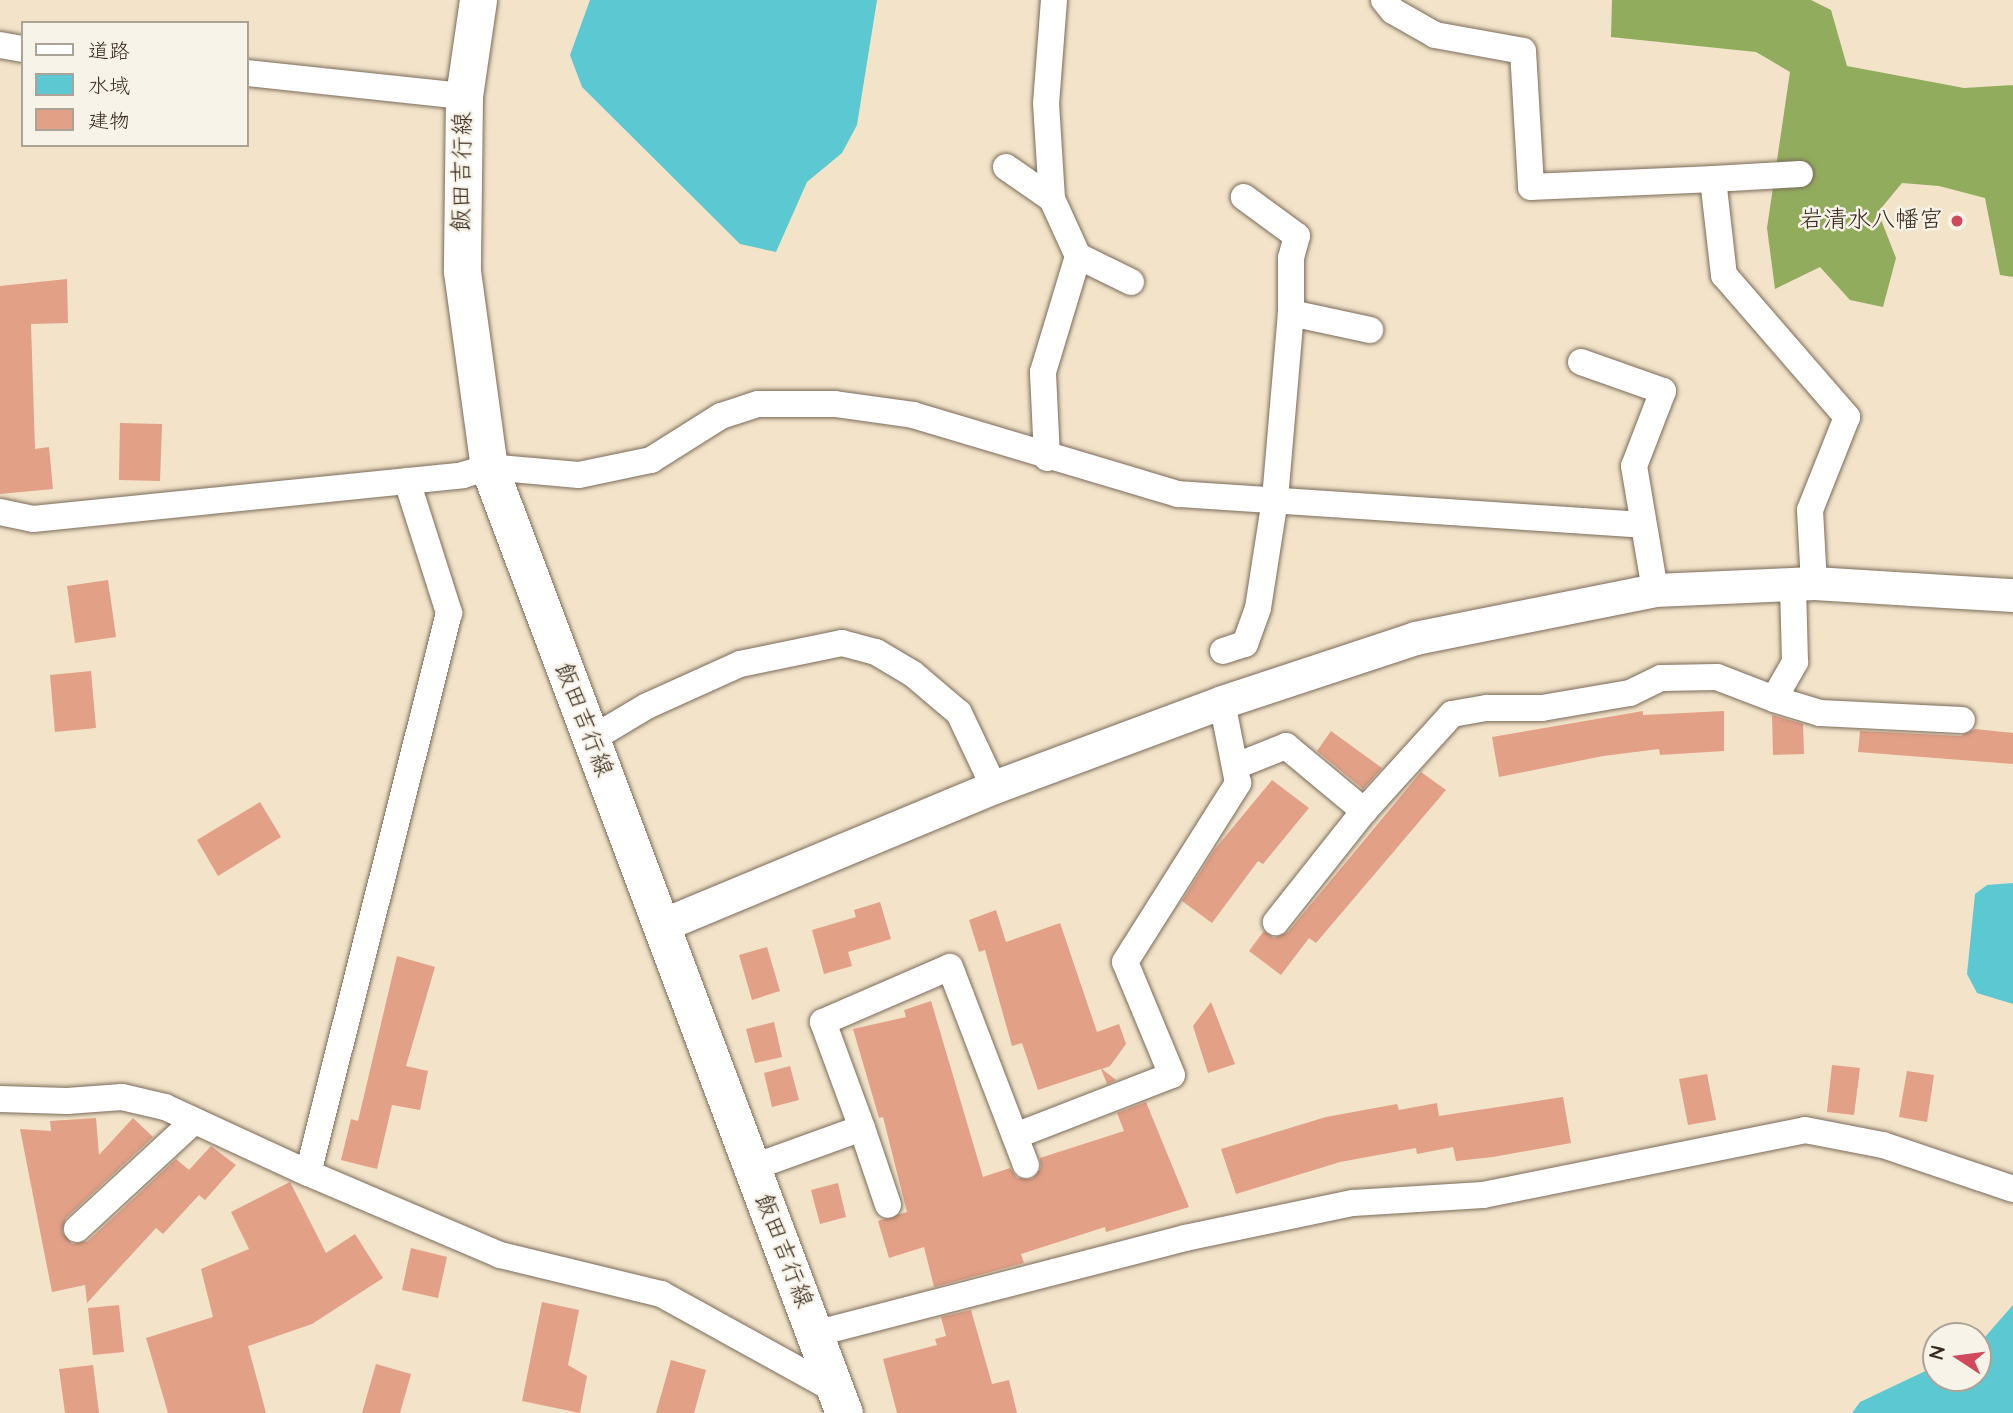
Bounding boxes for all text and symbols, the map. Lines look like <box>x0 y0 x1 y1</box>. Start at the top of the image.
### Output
legend <box>21 21 248 147</box>
text: 道路 <box>88 37 130 66</box>
text: 水域 <box>88 72 130 101</box>
text: 建物 <box>88 107 130 136</box>
street label: 飯田吉行線 <box>448 112 478 232</box>
place label: 岩清水八幡宮 <box>1799 207 1943 235</box>
marker: 岩清水八幡宮 <box>1949 213 1965 229</box>
street label: 飯田吉行線 <box>548 659 618 781</box>
street label: 飯田吉行線 <box>748 1190 818 1312</box>
north arrow <box>1922 1322 1992 1392</box>
text: N <box>1924 1344 1952 1361</box>

